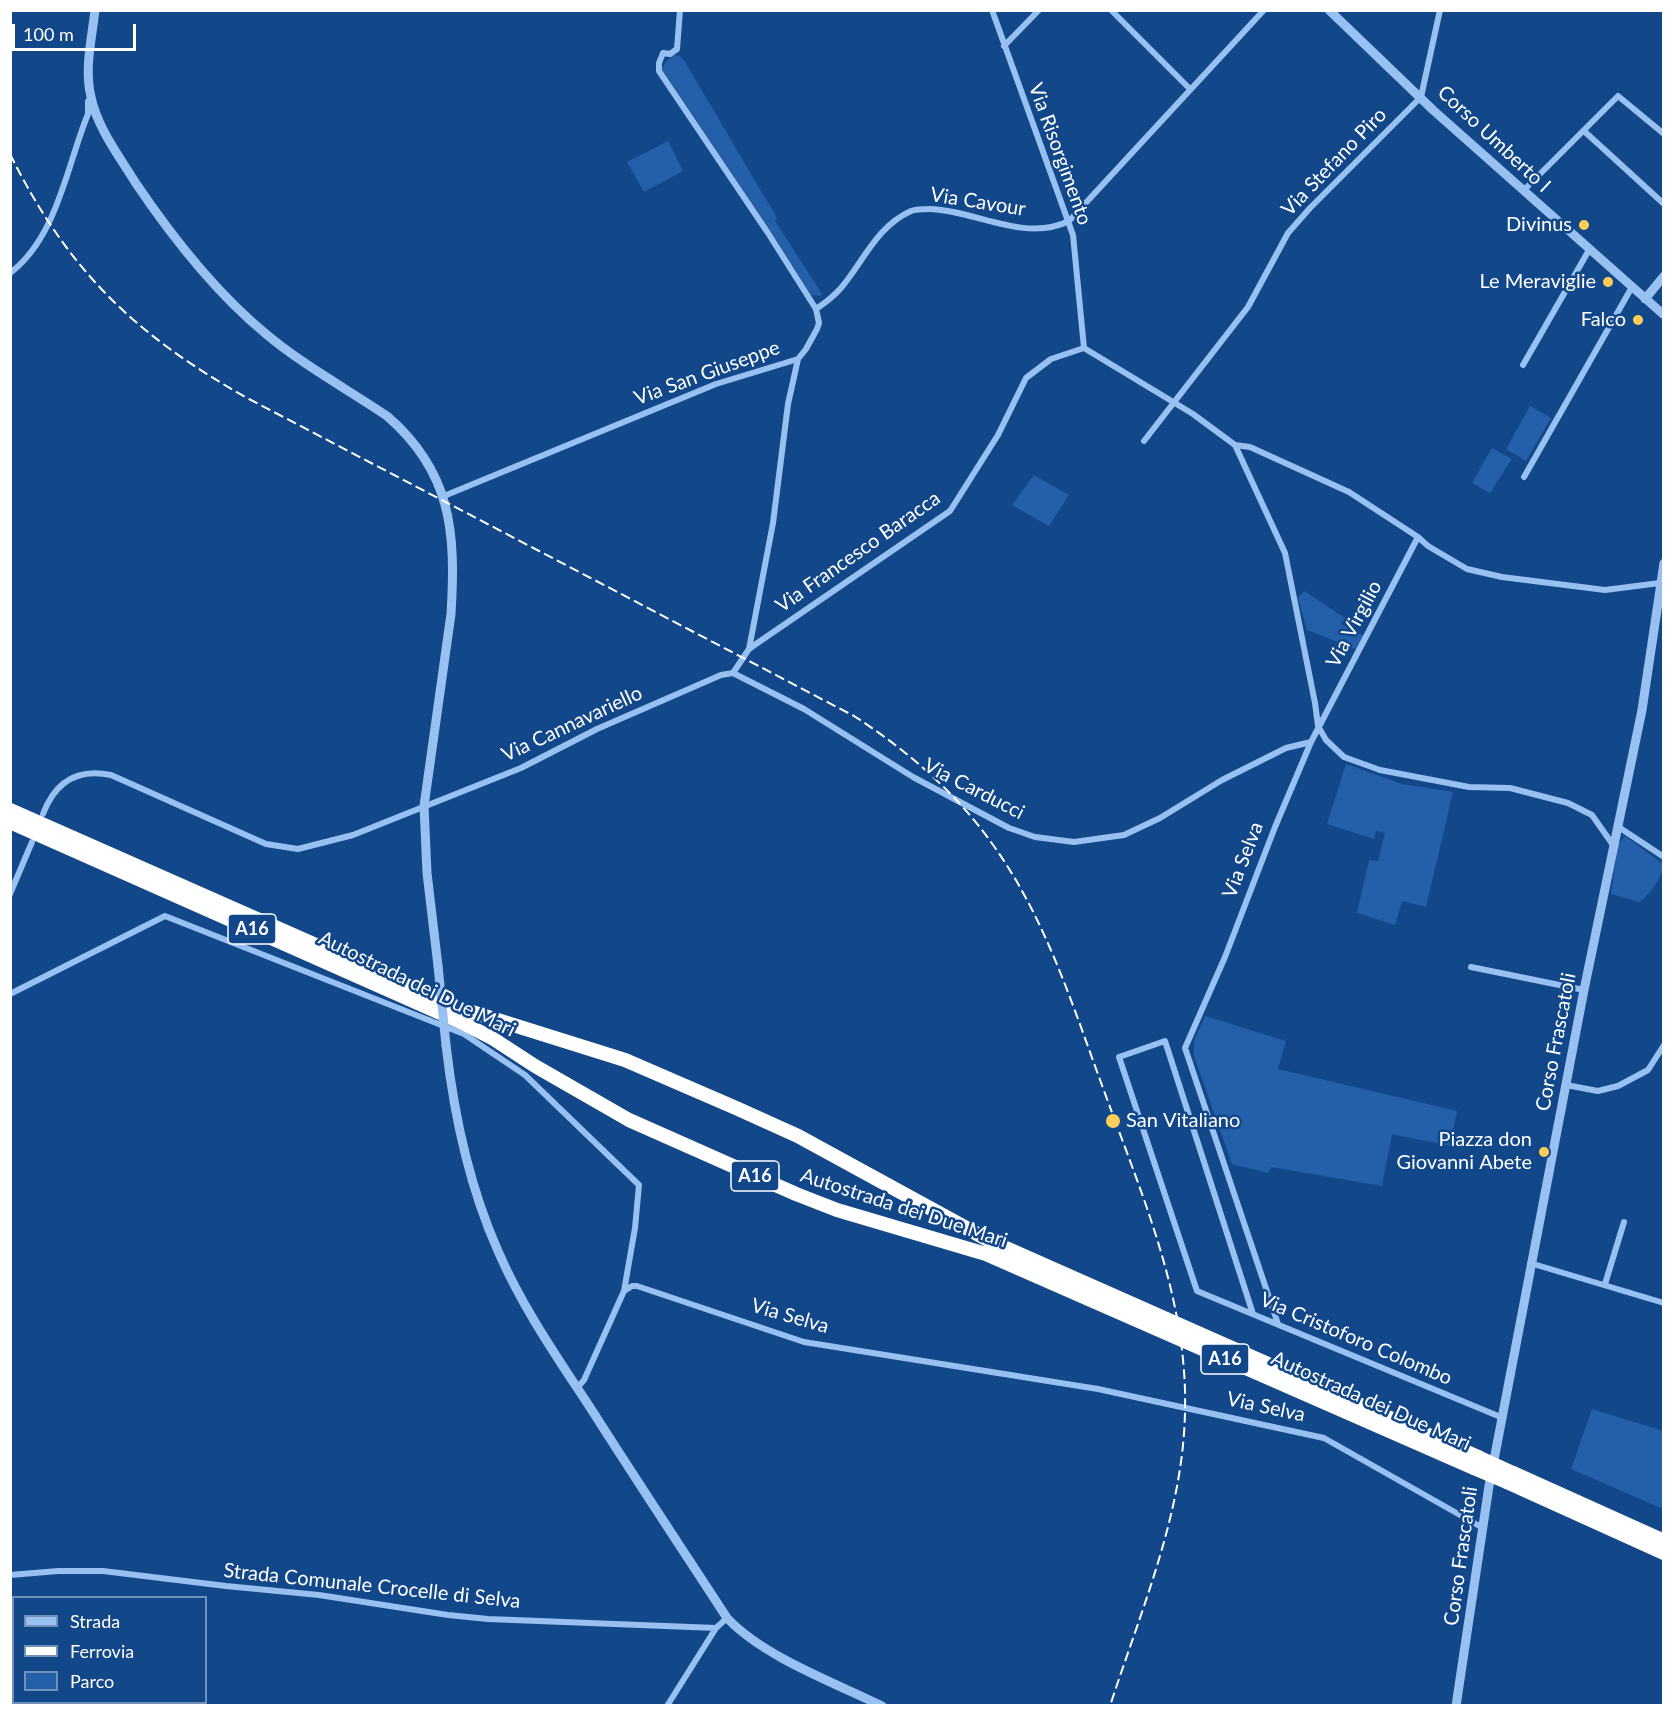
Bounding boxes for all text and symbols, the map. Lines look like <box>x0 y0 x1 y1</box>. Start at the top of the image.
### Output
scale bar <box>15 12 140 50</box>
text: 100 m <box>23 23 74 45</box>
street label: Via Risorgimento <box>1023 80 1097 228</box>
street label: Corso Umberto I <box>1432 80 1556 198</box>
street label: Via Stefano Piro <box>1276 103 1392 221</box>
street label: Via Cavour <box>929 183 1027 221</box>
place label: Divinus <box>1506 213 1572 237</box>
marker: Divinus <box>1577 218 1591 232</box>
place label: Le Meraviglie <box>1480 270 1596 294</box>
marker: Le Meraviglie <box>1601 275 1615 289</box>
place label: Falco <box>1581 308 1626 332</box>
marker: Falco <box>1631 313 1645 327</box>
street label: Via San Giuseppe <box>631 336 783 410</box>
street label: Via Francesco Baracca <box>771 486 945 618</box>
street label: Via Virgilio <box>1321 576 1387 672</box>
street label: Via Cannavariello <box>498 681 646 767</box>
street label: Via Carducci <box>920 753 1028 825</box>
street label: Via Selva <box>1218 819 1268 901</box>
road number: A16 <box>228 914 276 944</box>
street label: Autostrada dei Due Mari <box>315 926 519 1042</box>
street label: Corso Frascatoli <box>1531 971 1581 1113</box>
place label: San Vitaliano <box>1126 1109 1240 1133</box>
marker: San Vitaliano <box>1104 1112 1122 1130</box>
place label: Piazza don Giovanni Abete <box>1396 1128 1532 1175</box>
marker: Piazza don Giovanni Abete <box>1537 1145 1551 1159</box>
road number: A16 <box>731 1161 779 1191</box>
street label: Autostrada dei Due Mari <box>798 1163 1010 1253</box>
street label: Via Cristoforo Colombo <box>1256 1288 1456 1390</box>
street label: Via Selva <box>748 1294 832 1338</box>
road number: A16 <box>1201 1344 1249 1374</box>
street label: Autostrada dei Due Mari <box>1268 1346 1474 1456</box>
street label: Via Selva <box>1225 1387 1307 1427</box>
street label: Corso Frascatoli <box>1439 1485 1483 1627</box>
street label: Strada Comunale Crocelle di Selva <box>222 1558 522 1614</box>
legend <box>12 1596 207 1704</box>
text: Strada <box>70 1610 120 1632</box>
text: Ferrovia <box>70 1640 134 1662</box>
text: Parco <box>70 1670 114 1692</box>

